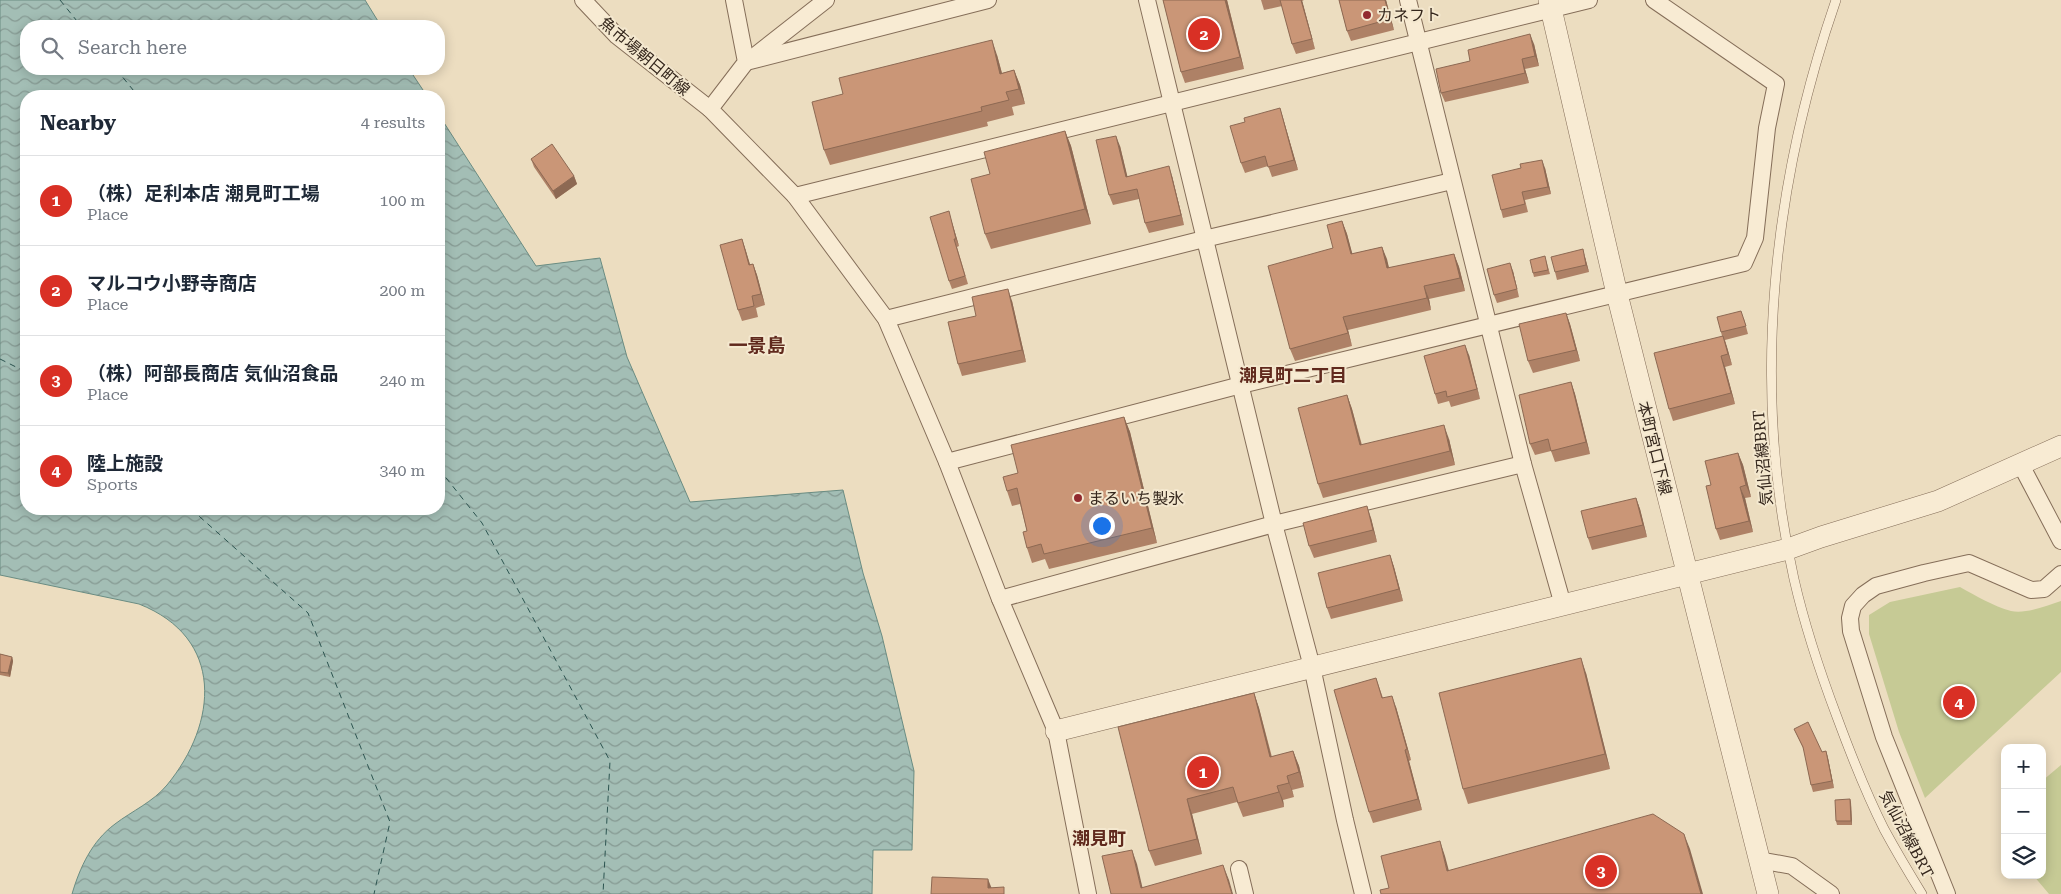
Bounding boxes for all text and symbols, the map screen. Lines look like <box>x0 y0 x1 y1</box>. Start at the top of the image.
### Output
place label: カネフト <box>1377 6 1441 25</box>
marker: カネフト <box>1361 9 1373 21</box>
street label: 魚市場朝日町線 <box>596 13 694 100</box>
pin: 2 <box>1188 15 1220 53</box>
search box <box>20 20 445 75</box>
icon: search <box>38 34 66 62</box>
text: Search here <box>78 36 187 59</box>
text: Nearby <box>40 111 116 135</box>
text: 4 results <box>361 113 425 132</box>
text: （株）足利本店 潮見町工場 <box>87 182 320 205</box>
text: 1 <box>52 191 60 210</box>
text: 100 m <box>379 191 425 210</box>
text: Place <box>87 205 128 224</box>
text: マルコウ小野寺商店 <box>87 272 257 295</box>
text: 2 <box>52 281 60 300</box>
text: 200 m <box>379 281 425 300</box>
text: Place <box>87 295 128 314</box>
district label: 一景島 <box>728 334 786 357</box>
text: （株）阿部長商店 気仙沼食品 <box>87 362 339 385</box>
district label: 潮見町二丁目 <box>1239 365 1347 386</box>
text: 3 <box>52 371 60 390</box>
text: 240 m <box>379 371 425 390</box>
text: Place <box>87 385 128 404</box>
street label: 本町宮口下線 <box>1634 399 1675 497</box>
street label: 気仙沼線BRT <box>1749 409 1776 507</box>
text: 陸上施設 <box>87 452 163 475</box>
text: 4 <box>52 461 60 480</box>
text: 340 m <box>379 461 425 480</box>
text: Sports <box>87 475 138 494</box>
place label: まるいち製氷 <box>1088 489 1184 508</box>
marker: まるいち製氷 <box>1072 492 1084 504</box>
your location <box>1089 513 1115 539</box>
pin: 4 <box>1943 683 1975 721</box>
map controls <box>2001 744 2046 879</box>
button: + <box>2001 744 2046 789</box>
pin: 1 <box>1187 753 1219 791</box>
street label: 気仙沼線BRT <box>1876 787 1938 881</box>
button: − <box>2001 789 2046 834</box>
district label: 潮見町 <box>1072 828 1126 849</box>
button: layers <box>2001 834 2046 879</box>
pin: 3 <box>1585 852 1617 890</box>

